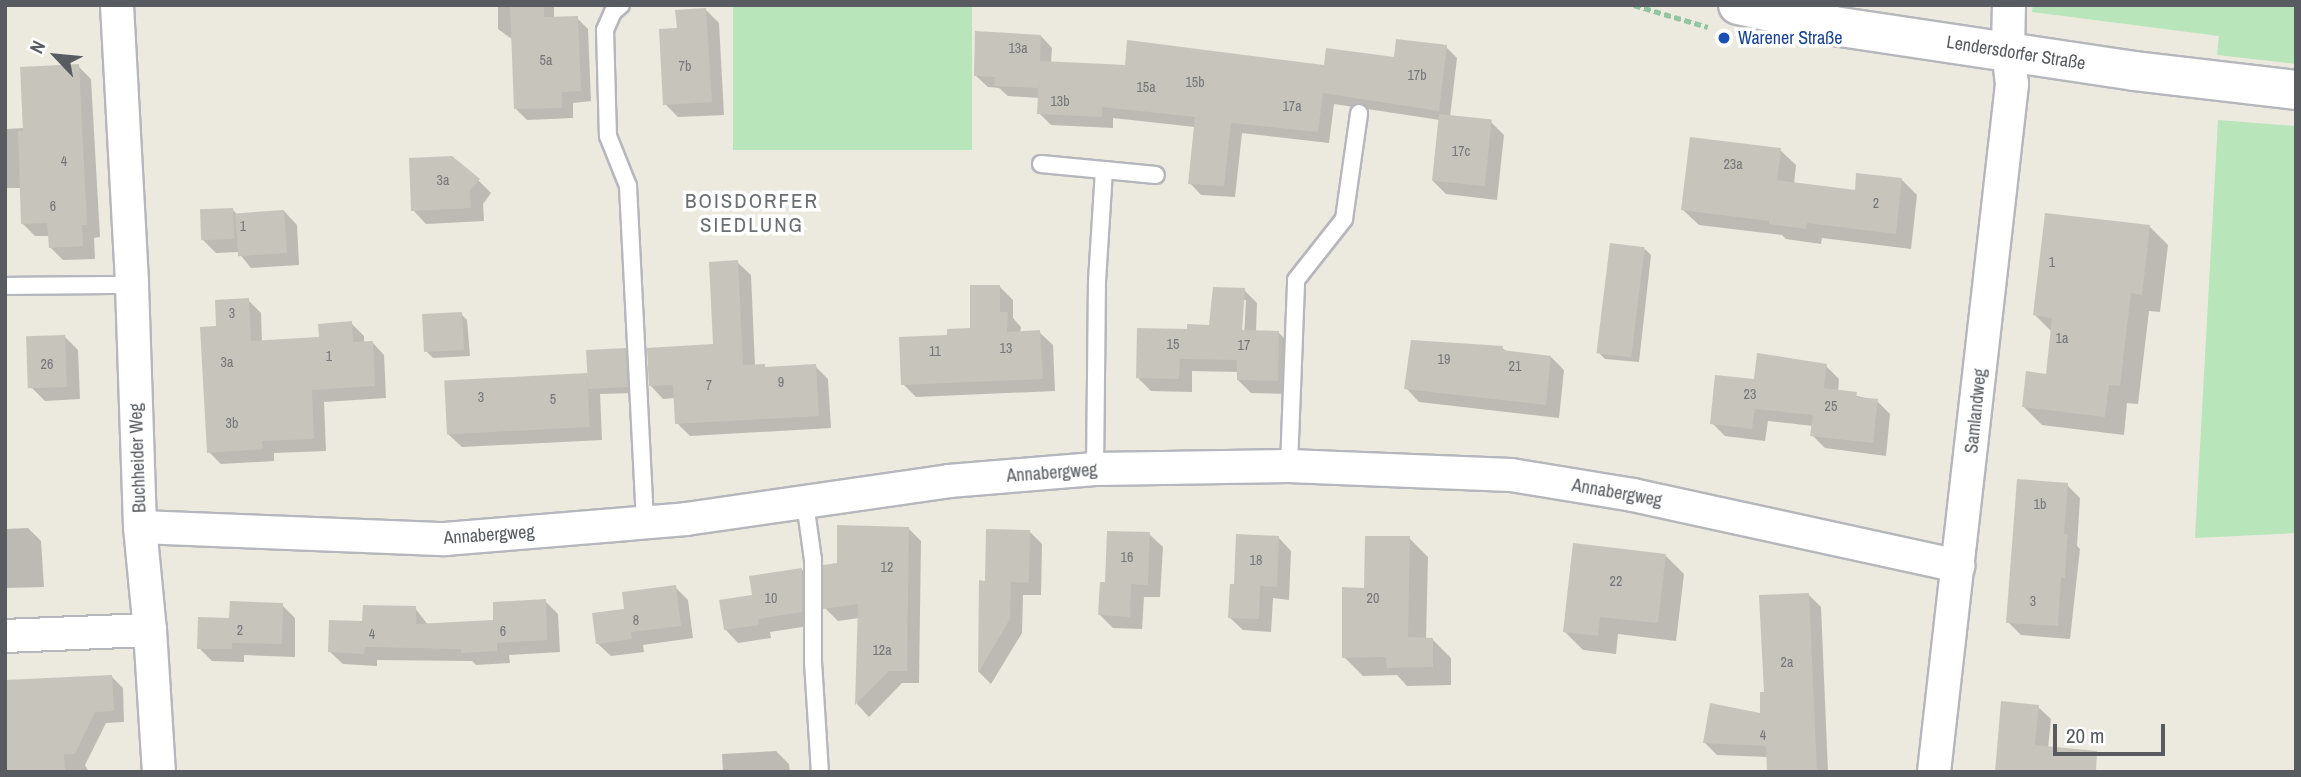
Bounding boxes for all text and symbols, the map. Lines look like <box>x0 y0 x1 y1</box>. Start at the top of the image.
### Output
north arrow <box>21 21 91 91</box>
place label: Warener Straße <box>1738 27 1842 49</box>
marker: Warener Straße <box>1716 30 1732 46</box>
street label: Lendersdorfer Straße <box>1945 31 2087 75</box>
text: N <box>23 36 51 58</box>
house number: 13a <box>1008 40 1028 56</box>
house number: 5a <box>540 52 552 68</box>
house number: 7b <box>679 58 691 74</box>
house number: 17b <box>1407 67 1427 83</box>
house number: 15b <box>1185 74 1205 90</box>
house number: 15a <box>1136 79 1156 95</box>
house number: 13b <box>1050 93 1070 109</box>
house number: 17a <box>1282 98 1302 114</box>
house number: 17c <box>1452 143 1470 159</box>
house number: 4 <box>61 153 67 169</box>
house number: 23a <box>1723 156 1743 172</box>
house number: 3a <box>437 172 449 188</box>
district label: BOISDORFER SIEDLUNG <box>686 188 818 238</box>
house number: 2 <box>1873 195 1879 211</box>
house number: 6 <box>50 198 56 214</box>
house number: 1 <box>240 218 246 234</box>
house number: 1 <box>2049 254 2055 270</box>
house number: 3 <box>229 305 235 321</box>
house number: 1a <box>2056 330 2068 346</box>
house number: 15 <box>1167 336 1179 352</box>
house number: 17 <box>1238 337 1250 353</box>
house number: 13 <box>1000 340 1012 356</box>
house number: 11 <box>929 343 941 359</box>
house number: 1 <box>326 348 332 364</box>
house number: 19 <box>1438 351 1450 367</box>
house number: 3a <box>221 354 233 370</box>
house number: 26 <box>41 356 53 372</box>
house number: 21 <box>1509 358 1521 374</box>
street label: Samlandweg <box>1961 367 1991 455</box>
house number: 9 <box>778 374 784 390</box>
house number: 7 <box>706 377 712 393</box>
house number: 23 <box>1744 386 1756 402</box>
house number: 3 <box>478 389 484 405</box>
house number: 5 <box>550 391 556 407</box>
house number: 25 <box>1825 398 1837 414</box>
street label: Buchheider Weg <box>125 403 151 513</box>
house number: 3b <box>226 415 238 431</box>
street label: Annabergweg <box>1006 459 1098 487</box>
street label: Annabergweg <box>1570 474 1664 512</box>
house number: 1b <box>2034 496 2046 512</box>
street label: Annabergweg <box>443 521 535 549</box>
house number: 16 <box>1121 549 1133 565</box>
house number: 18 <box>1250 552 1262 568</box>
house number: 12 <box>881 559 893 575</box>
house number: 22 <box>1610 573 1622 589</box>
house number: 10 <box>765 590 777 606</box>
house number: 20 <box>1367 590 1379 606</box>
house number: 3 <box>2030 593 2036 609</box>
house number: 8 <box>633 612 639 628</box>
house number: 2 <box>237 622 243 638</box>
house number: 6 <box>500 623 506 639</box>
house number: 4 <box>369 626 375 642</box>
house number: 12a <box>872 642 892 658</box>
house number: 2a <box>1781 654 1793 670</box>
scale bar <box>2056 710 2168 754</box>
text: 20 m <box>2066 721 2104 750</box>
house number: 4 <box>1760 727 1766 743</box>

